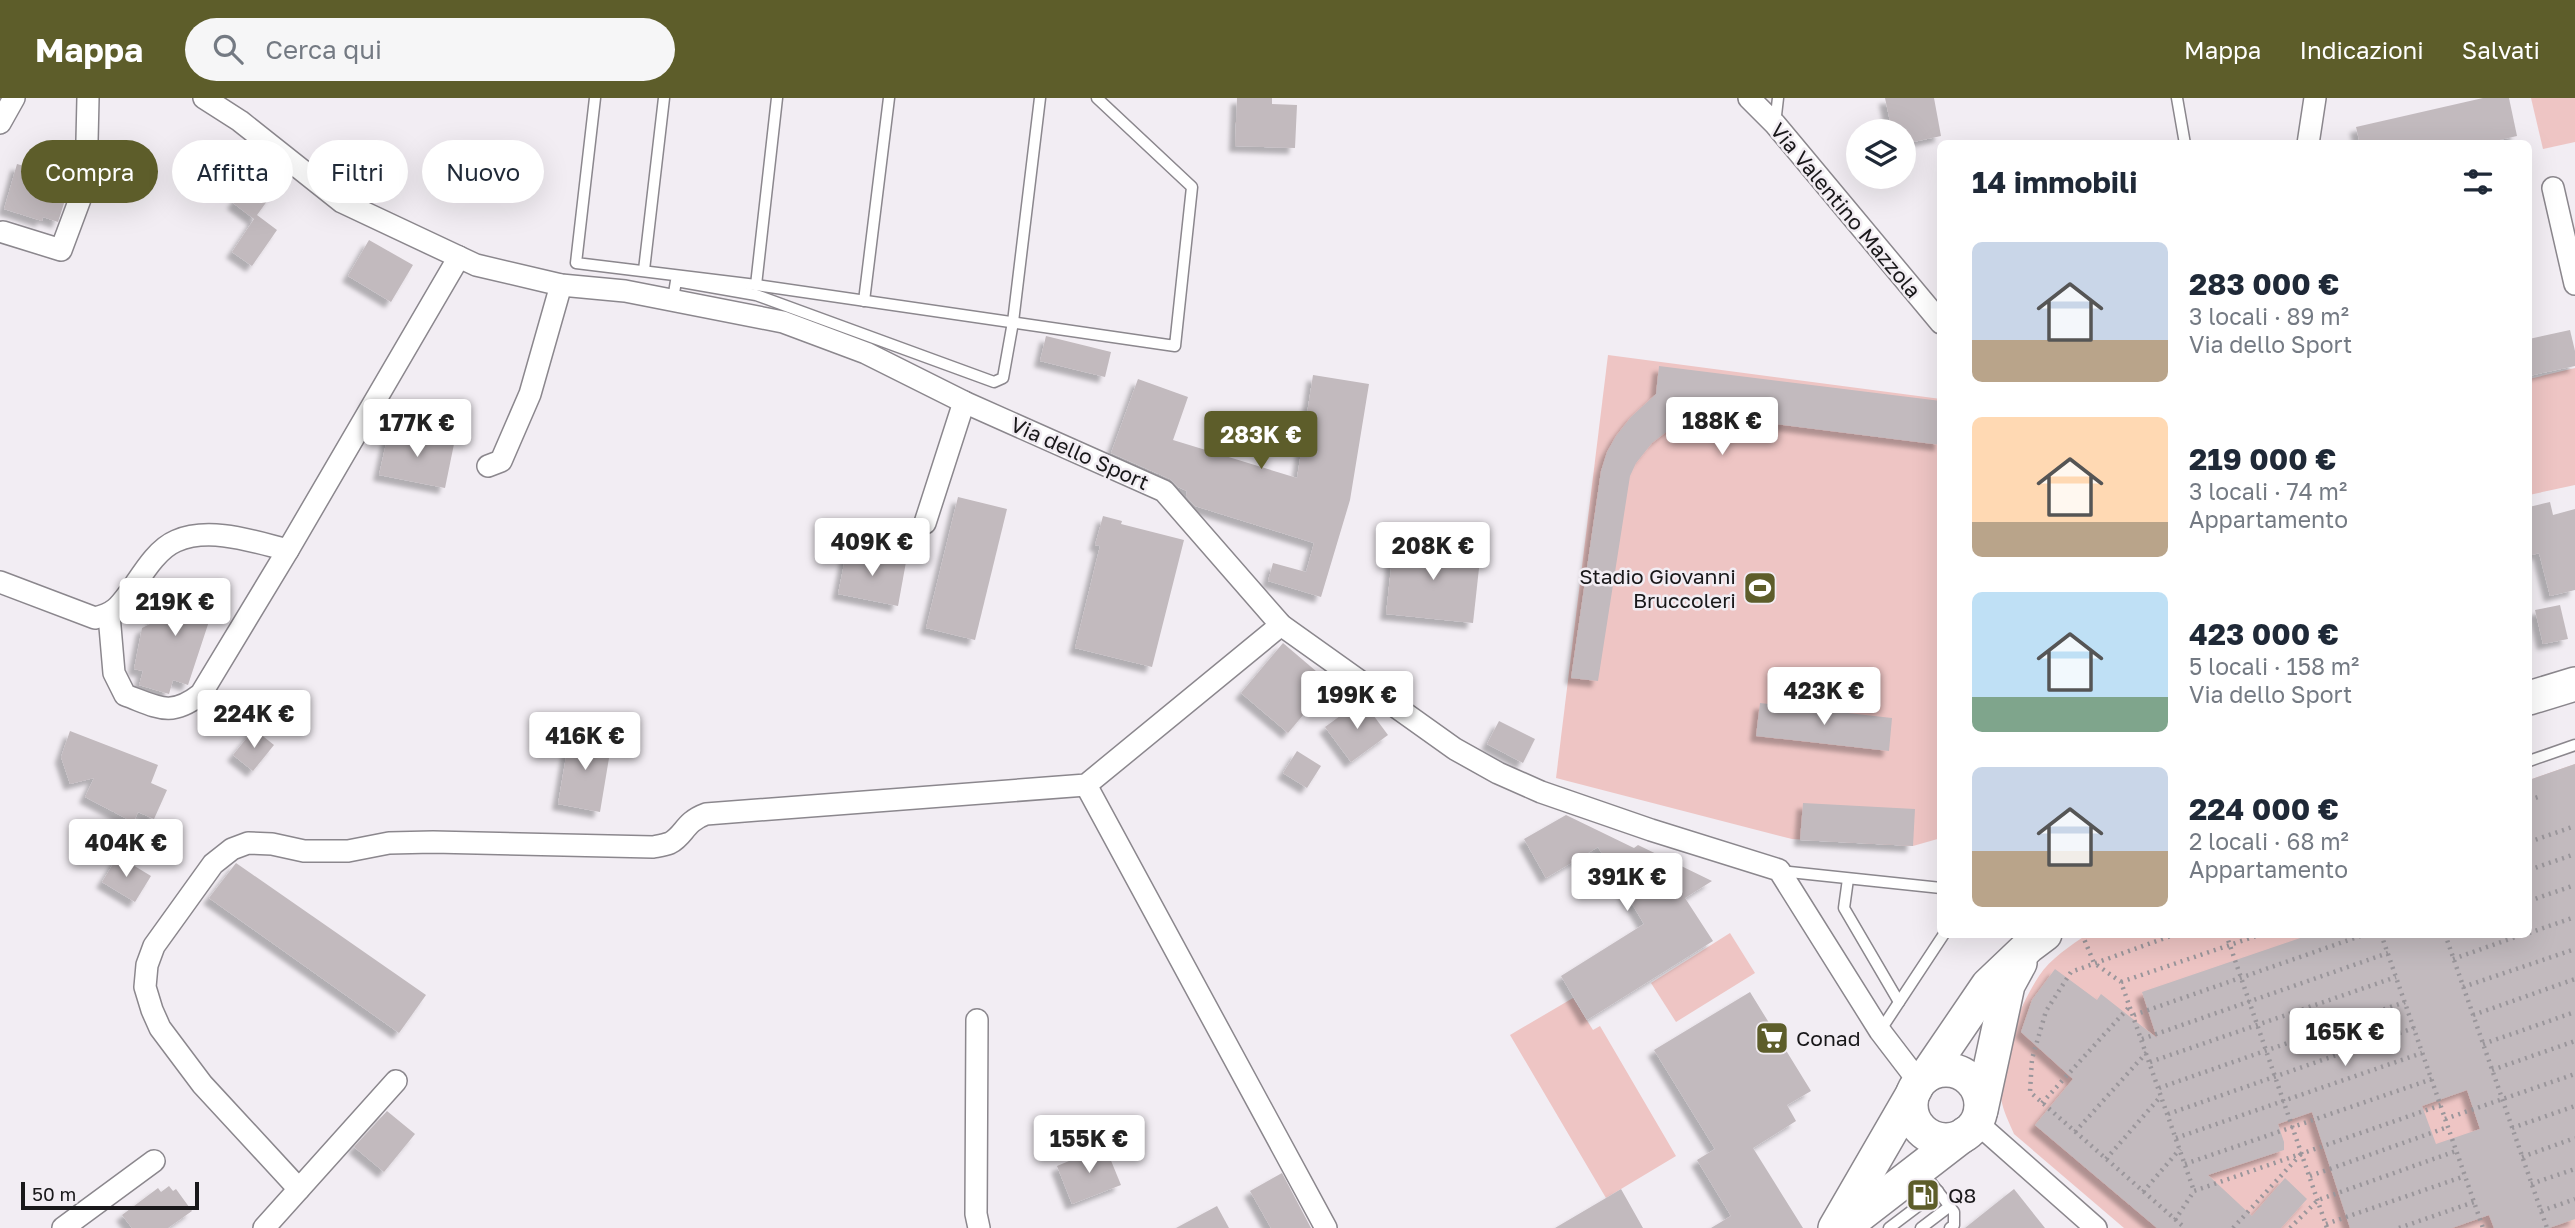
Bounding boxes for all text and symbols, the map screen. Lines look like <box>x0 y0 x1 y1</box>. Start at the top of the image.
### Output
search box <box>185 18 675 81</box>
text: Mappa <box>35 30 143 69</box>
icon: search <box>209 30 247 68</box>
text: Cerca qui <box>265 34 382 65</box>
text: Mappa <box>2184 35 2261 64</box>
text: Indicazioni <box>2299 35 2424 64</box>
text: Salvati <box>2462 35 2540 64</box>
street label: Via Valentino Mazzola <box>1765 117 1927 303</box>
map controls <box>1846 119 1916 189</box>
button: layers <box>1846 119 1916 189</box>
chip: Compra <box>21 140 158 203</box>
chip: Affitta <box>172 140 293 203</box>
chip: Filtri <box>307 140 408 203</box>
chip: Nuovo <box>422 140 544 203</box>
icon: filters <box>2459 163 2497 201</box>
text: 14 immobili <box>1972 164 2137 200</box>
text: 283 000 € <box>2189 266 2339 302</box>
icon: home <box>2028 270 2112 354</box>
text: 3 locali · 89 m² <box>2189 302 2349 330</box>
text: Via dello Sport <box>2189 330 2352 358</box>
pin: 188K € <box>1665 398 1779 457</box>
pin: 177K € <box>360 400 474 459</box>
text: 188K € <box>1682 406 1762 434</box>
text: 177K € <box>379 408 455 436</box>
street label: Via dello Sport <box>1007 411 1153 495</box>
pin: 283K € <box>1204 412 1318 471</box>
text: 283K € <box>1220 420 1302 448</box>
text: 219 000 € <box>2189 441 2336 477</box>
icon: home <box>2028 445 2112 529</box>
text: 3 locali · 74 m² <box>2189 477 2347 505</box>
text: Appartamento <box>2189 505 2348 533</box>
pin: 409K € <box>815 518 929 578</box>
pin: 208K € <box>1376 522 1490 582</box>
text: 409K € <box>831 527 913 555</box>
text: 208K € <box>1392 531 1474 559</box>
place label: Stadio Giovanni Bruccoleri <box>1579 563 1736 613</box>
sports icon: Stadio Giovanni Bruccoleri <box>1741 569 1779 607</box>
pin: 219K € <box>118 578 232 638</box>
text: 219K € <box>135 587 215 615</box>
text: 423 000 € <box>2189 616 2339 652</box>
icon: home <box>2028 620 2112 704</box>
text: 5 locali · 158 m² <box>2189 652 2359 680</box>
pin: 423K € <box>1767 668 1881 727</box>
pin: 199K € <box>1300 672 1414 731</box>
text: 423K € <box>1783 676 1865 704</box>
text: 199K € <box>1317 680 1397 708</box>
text: Via dello Sport <box>2189 680 2352 708</box>
pin: 224K € <box>197 690 311 750</box>
text: 224K € <box>213 699 295 727</box>
pin: 416K € <box>528 712 642 772</box>
text: 416K € <box>545 721 625 749</box>
text: 224 000 € <box>2189 791 2339 827</box>
icon: home <box>2028 795 2112 879</box>
pin: 404K € <box>69 820 183 879</box>
text: 2 locali · 68 m² <box>2189 827 2349 855</box>
text: 404K € <box>85 828 167 856</box>
pin: 391K € <box>1570 854 1684 913</box>
text: Appartamento <box>2189 855 2348 883</box>
text: 391K € <box>1587 862 1667 890</box>
pin: 165K € <box>2288 1009 2402 1068</box>
text: 165K € <box>2305 1017 2385 1045</box>
supermarket icon: Conad <box>1753 1019 1791 1057</box>
place label: Conad <box>1796 1025 1861 1051</box>
pin: 155K € <box>1032 1116 1146 1175</box>
text: 155K € <box>1050 1124 1128 1152</box>
fuel station icon: Q8 <box>1904 1176 1942 1214</box>
scale bar <box>21 1179 200 1211</box>
text: 50 m <box>32 1182 76 1205</box>
place label: Q8 <box>1948 1182 1976 1208</box>

